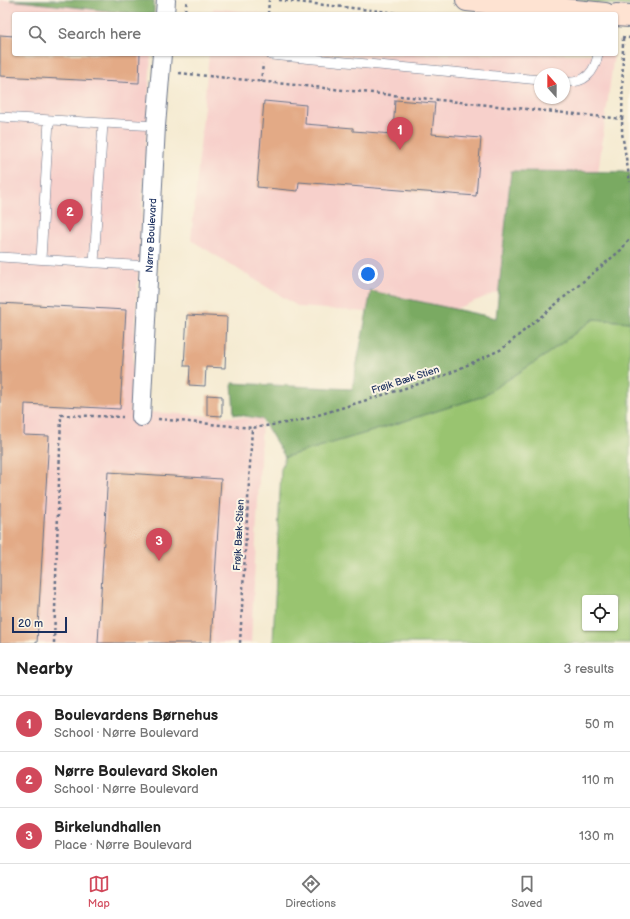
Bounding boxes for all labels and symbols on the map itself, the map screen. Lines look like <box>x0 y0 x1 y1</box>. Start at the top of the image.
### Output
north arrow <box>534 68 570 104</box>
pin: 1 <box>387 117 413 150</box>
street label: Nørre Boulevard <box>143 198 159 273</box>
pin: 2 <box>57 199 83 232</box>
your location <box>358 264 378 284</box>
street label: Frøjk Bæk Stien <box>370 363 441 397</box>
street label: Frøjk Bæk-Stien <box>231 499 247 571</box>
pin: 3 <box>146 528 172 561</box>
scale bar <box>12 615 67 634</box>

